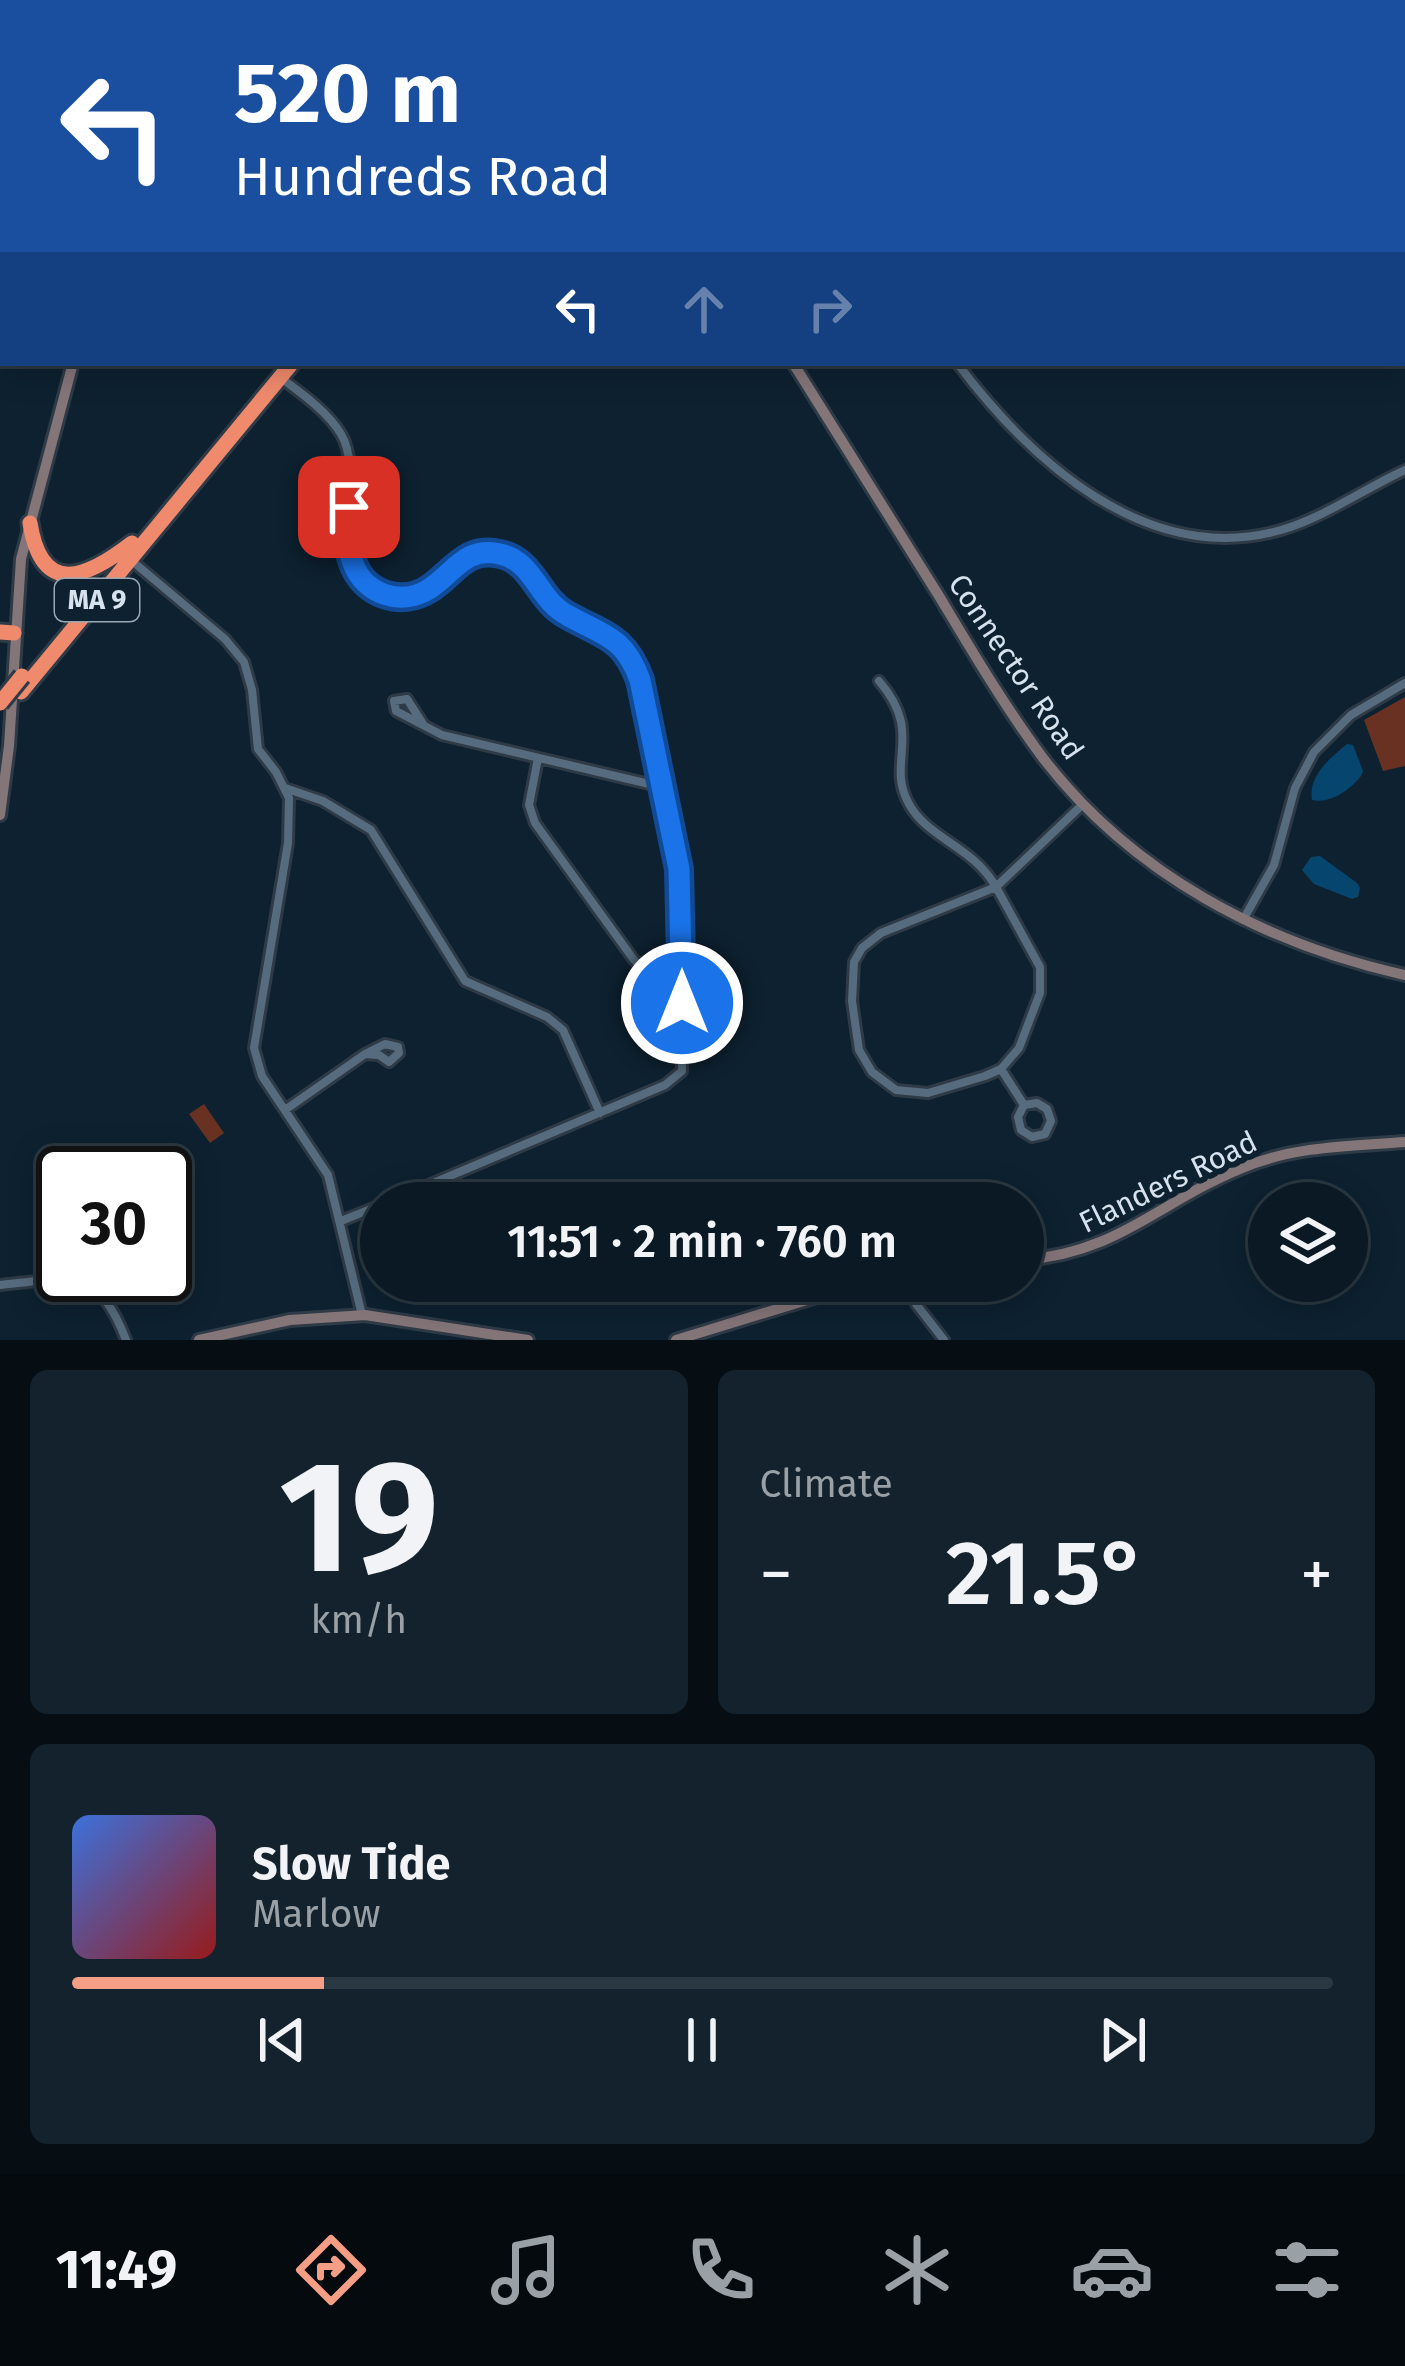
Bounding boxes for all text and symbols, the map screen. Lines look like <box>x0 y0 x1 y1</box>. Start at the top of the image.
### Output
text: 520 m <box>234 43 461 144</box>
icon: left <box>36 48 192 204</box>
text: Hundreds Road <box>234 145 611 209</box>
icon: left <box>545 276 611 342</box>
icon: ahead <box>671 276 737 342</box>
icon: right <box>797 276 863 342</box>
pin <box>298 456 400 558</box>
icon: arrive <box>316 474 382 540</box>
street label: Connector Road <box>941 567 1091 767</box>
road number: MA 9 <box>55 579 139 621</box>
position arrow <box>619 940 745 1066</box>
street label: Flanders Road <box>1073 1123 1263 1241</box>
speed limit sign: 30 <box>36 1146 192 1302</box>
map controls <box>1248 1182 1368 1302</box>
button: layers <box>1248 1182 1368 1302</box>
text: 11:51 · 2 min · 760 m <box>507 1215 897 1269</box>
text: 19 <box>279 1425 439 1612</box>
text: Climate <box>760 1461 893 1507</box>
text: 21.5° <box>946 1520 1147 1628</box>
text: − <box>760 1535 793 1614</box>
text: + <box>1300 1535 1333 1614</box>
text: km/h <box>310 1597 407 1643</box>
text: Slow Tide <box>252 1837 450 1891</box>
text: Marlow <box>252 1891 381 1937</box>
icon: previous <box>249 2007 315 2073</box>
icon: pause <box>669 2007 735 2073</box>
icon: next <box>1090 2007 1156 2073</box>
icon: directions <box>289 2228 373 2312</box>
icon: music <box>484 2228 568 2312</box>
icon: phone <box>679 2228 763 2312</box>
icon: climate <box>875 2228 959 2312</box>
icon: car <box>1070 2228 1154 2312</box>
icon: filters <box>1265 2228 1349 2312</box>
text: 11:49 <box>56 2238 177 2302</box>

